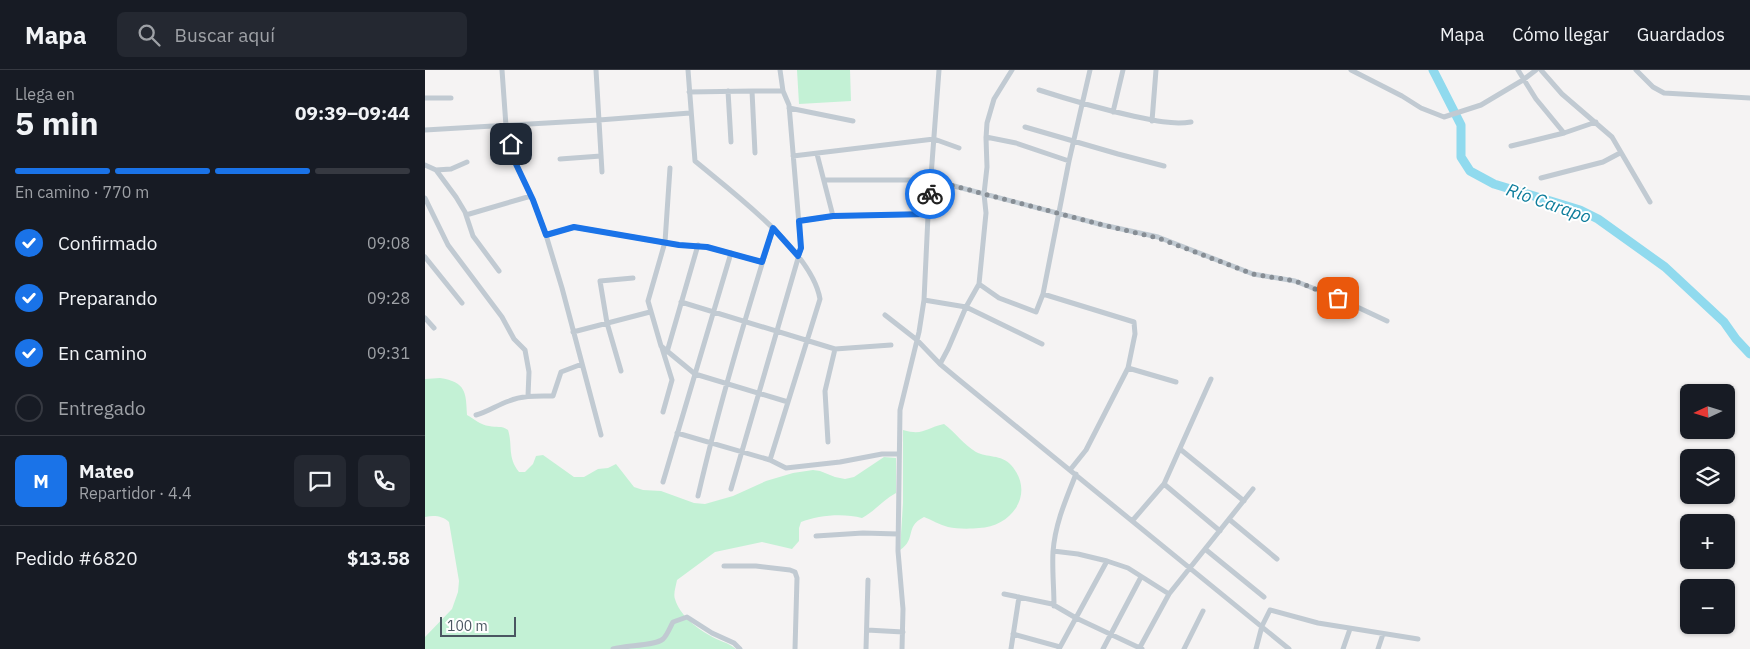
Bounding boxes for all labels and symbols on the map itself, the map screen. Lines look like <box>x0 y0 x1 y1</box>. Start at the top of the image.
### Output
pin <box>490 123 532 165</box>
courier <box>905 169 955 219</box>
water label: Río Carapo <box>1503 178 1595 228</box>
pin <box>1317 277 1359 319</box>
north arrow <box>1680 384 1735 439</box>
scale bar <box>440 614 516 637</box>

